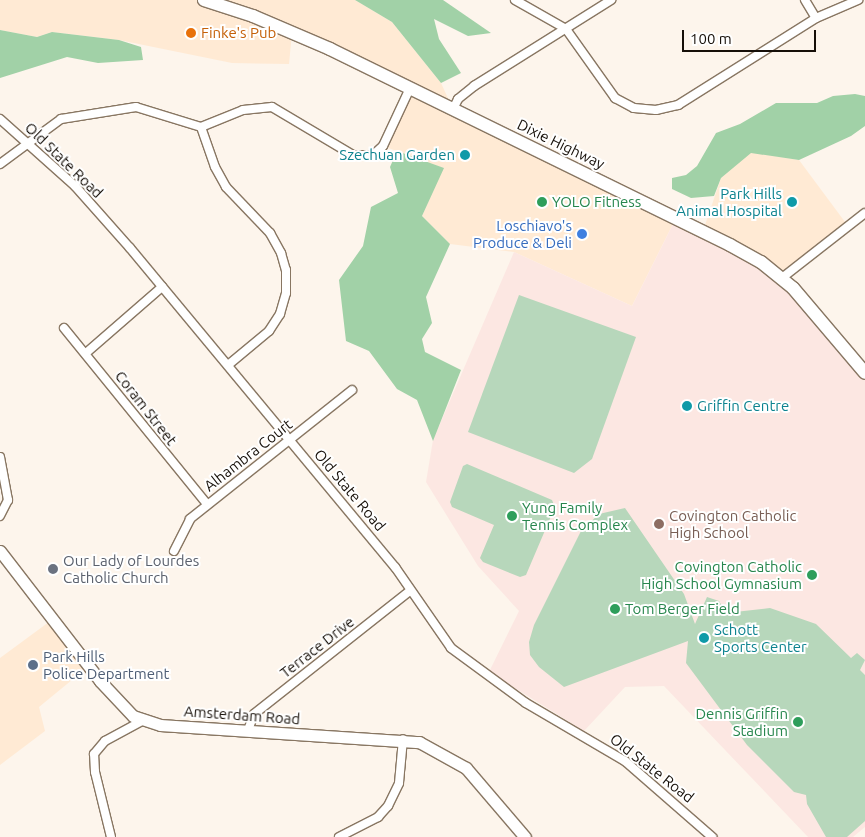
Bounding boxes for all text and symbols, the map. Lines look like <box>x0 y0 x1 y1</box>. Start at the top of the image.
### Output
scale bar <box>685 20 819 52</box>
place label: Finke's Pub <box>201 24 276 42</box>
marker: Finke's Pub <box>185 27 197 39</box>
text: 100 m <box>690 30 732 47</box>
street label: Dixie Highway <box>514 115 608 173</box>
street label: Old State Road <box>21 118 107 202</box>
place label: Szechuan Garden <box>339 146 455 164</box>
marker: Szechuan Garden <box>459 149 471 161</box>
place label: Park Hills Animal Hospital <box>676 184 782 219</box>
place label: YOLO Fitness <box>552 193 641 211</box>
marker: YOLO Fitness <box>536 196 548 208</box>
marker: Park Hills Animal Hospital <box>786 196 798 208</box>
place label: Loschiavo's Produce & Deli <box>473 216 572 251</box>
marker: Loschiavo's Produce & Deli <box>576 228 588 240</box>
street label: Coram Street <box>111 367 181 449</box>
place label: Griffin Centre <box>697 397 789 415</box>
marker: Griffin Centre <box>681 400 693 412</box>
street label: Alhambra Court <box>200 415 296 495</box>
street label: Old State Road <box>311 445 389 535</box>
place label: Yung Family Tennis Complex <box>522 498 628 533</box>
place label: Covington Catholic High School <box>669 506 796 541</box>
marker: Yung Family Tennis Complex <box>506 510 518 522</box>
marker: Covington Catholic High School <box>653 518 665 530</box>
place label: Our Lady of Lourdes Catholic Church <box>63 551 199 586</box>
place label: Covington Catholic High School Gymnasium <box>641 557 802 592</box>
marker: Our Lady of Lourdes Catholic Church <box>47 563 59 575</box>
marker: Covington Catholic High School Gymnasium <box>806 569 818 581</box>
place label: Tom Berger Field <box>625 600 740 618</box>
marker: Tom Berger Field <box>609 603 621 615</box>
street label: Terrace Drive <box>276 612 358 682</box>
place label: Schott Sports Center <box>714 620 807 655</box>
marker: Schott Sports Center <box>698 632 710 644</box>
place label: Park Hills Police Department <box>43 647 169 682</box>
marker: Park Hills Police Department <box>27 659 39 671</box>
street label: Amsterdam Road <box>183 702 301 728</box>
place label: Dennis Griffin Stadium <box>695 704 788 739</box>
marker: Dennis Griffin Stadium <box>792 716 804 728</box>
street label: Old State Road <box>607 730 697 806</box>

